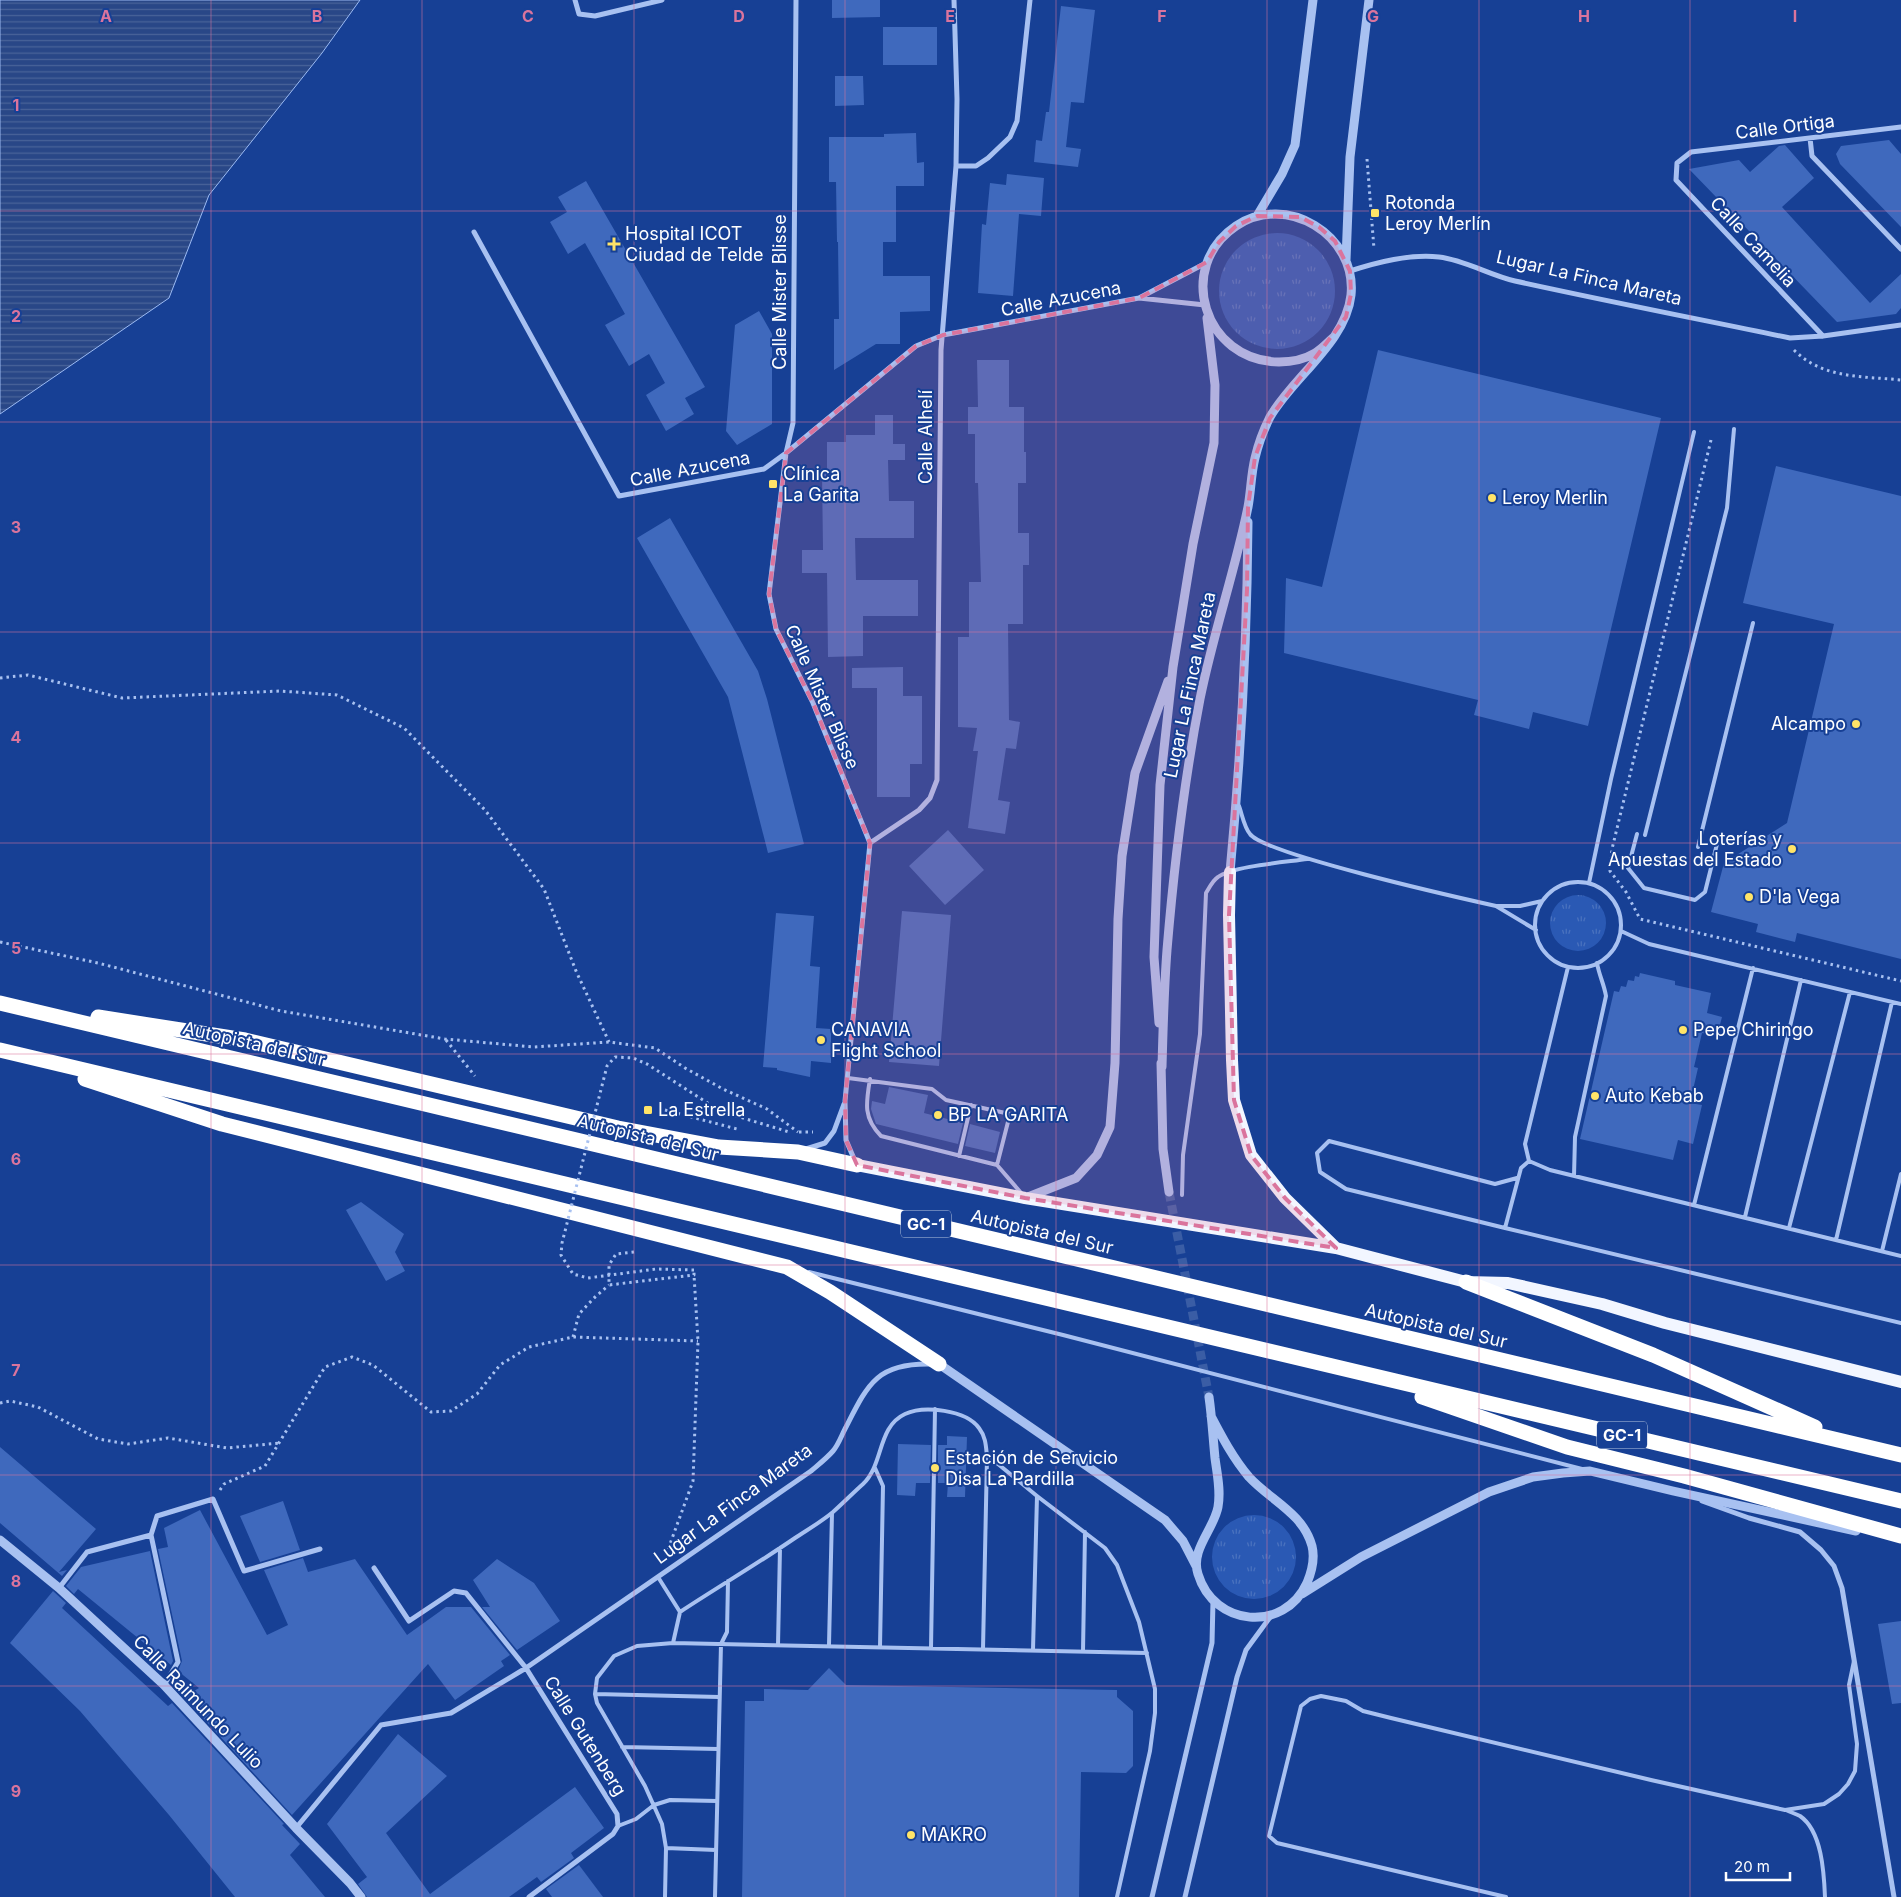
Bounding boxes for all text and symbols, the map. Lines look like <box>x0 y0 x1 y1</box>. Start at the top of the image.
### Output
text: A <box>100 6 112 26</box>
text: B <box>312 6 322 26</box>
text: C <box>522 6 534 26</box>
text: D <box>733 6 745 26</box>
text: E <box>945 6 955 26</box>
text: F <box>1157 6 1167 26</box>
text: G <box>1367 6 1379 26</box>
text: H <box>1578 6 1590 26</box>
text: I <box>1793 6 1797 26</box>
text: 1 <box>13 95 19 115</box>
street label: Calle Ortiga <box>1734 110 1836 143</box>
place label: Rotonda Leroy Merlín <box>1385 192 1491 234</box>
street label: Calle Camelia <box>1706 192 1801 291</box>
marker: Rotonda Leroy Merlín <box>1369 207 1381 219</box>
street label: Calle Mister Blisse <box>769 214 790 370</box>
place label: Hospital ICOT Ciudad de Telde <box>625 223 764 265</box>
marker: Hospital ICOT Ciudad de Telde <box>607 237 621 251</box>
street label: Lugar La Finca Mareta <box>1494 246 1684 309</box>
street label: Calle Azucena <box>999 277 1123 320</box>
text: 2 <box>11 306 21 326</box>
street label: Calle Alhelí <box>915 389 936 484</box>
street label: Calle Azucena <box>628 447 752 490</box>
place label: Clínica La Garita <box>783 463 859 505</box>
marker: Clínica La Garita <box>767 478 779 490</box>
place label: Leroy Merlin <box>1502 487 1608 508</box>
marker: Leroy Merlin <box>1486 492 1498 504</box>
text: 3 <box>11 517 21 537</box>
street label: Lugar La Finca Mareta <box>1160 590 1220 780</box>
street label: Calle Mister Blisse <box>781 621 864 772</box>
place label: Alcampo <box>1771 713 1846 734</box>
marker: Alcampo <box>1850 718 1862 730</box>
text: 4 <box>11 727 22 747</box>
place label: Loterías y Apuestas del Estado <box>1608 828 1782 870</box>
marker: Loterías y Apuestas del Estado <box>1786 843 1798 855</box>
place label: D'la Vega <box>1759 886 1840 907</box>
marker: D'la Vega <box>1743 891 1755 903</box>
text: 5 <box>11 938 21 958</box>
street label: Autopista del Sur <box>181 1017 328 1070</box>
place label: CANAVIA Flight School <box>831 1019 941 1061</box>
place label: Pepe Chiringo <box>1693 1019 1814 1040</box>
marker: Pepe Chiringo <box>1677 1024 1689 1036</box>
marker: CANAVIA Flight School <box>815 1034 827 1046</box>
place label: Auto Kebab <box>1605 1085 1704 1106</box>
marker: Auto Kebab <box>1589 1090 1601 1102</box>
place label: La Estrella <box>658 1099 745 1120</box>
marker: La Estrella <box>642 1104 654 1116</box>
place label: BP LA GARITA <box>948 1104 1068 1125</box>
marker: BP LA GARITA <box>932 1109 944 1121</box>
street label: Autopista del Sur <box>575 1110 721 1165</box>
text: 6 <box>11 1149 21 1169</box>
street label: Autopista del Sur <box>969 1205 1116 1258</box>
road number: GC-1 <box>901 1210 951 1238</box>
street label: Autopista del Sur <box>1363 1299 1510 1352</box>
text: 7 <box>11 1360 21 1380</box>
road number: GC-1 <box>1597 1422 1647 1448</box>
street label: Lugar La Finca Mareta <box>650 1439 816 1568</box>
place label: Estación de Servicio Disa La Pardilla <box>945 1447 1118 1489</box>
marker: Estación de Servicio Disa La Pardilla <box>929 1462 941 1474</box>
text: 8 <box>11 1571 21 1591</box>
street label: Calle Raimundo Lulio <box>129 1630 268 1773</box>
street label: Calle Gutenberg <box>540 1672 631 1800</box>
text: 9 <box>11 1781 21 1801</box>
place label: MAKRO <box>921 1824 987 1845</box>
marker: MAKRO <box>905 1829 917 1841</box>
scale bar <box>1726 1850 1790 1882</box>
text: 20 m <box>1734 1857 1770 1876</box>

